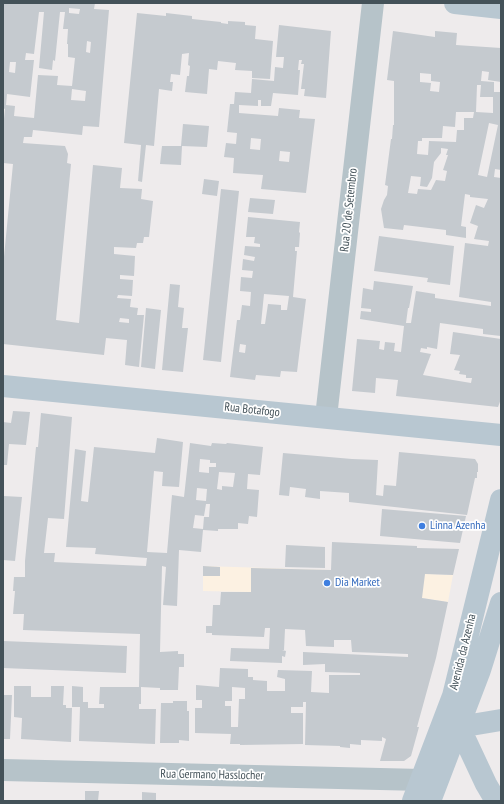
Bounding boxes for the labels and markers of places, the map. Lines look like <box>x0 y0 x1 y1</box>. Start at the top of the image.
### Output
place label: Linna Azenha <box>430 519 485 533</box>
marker: Linna Azenha <box>417 521 427 531</box>
place label: Dia Market <box>335 576 380 590</box>
marker: Dia Market <box>322 578 332 588</box>

